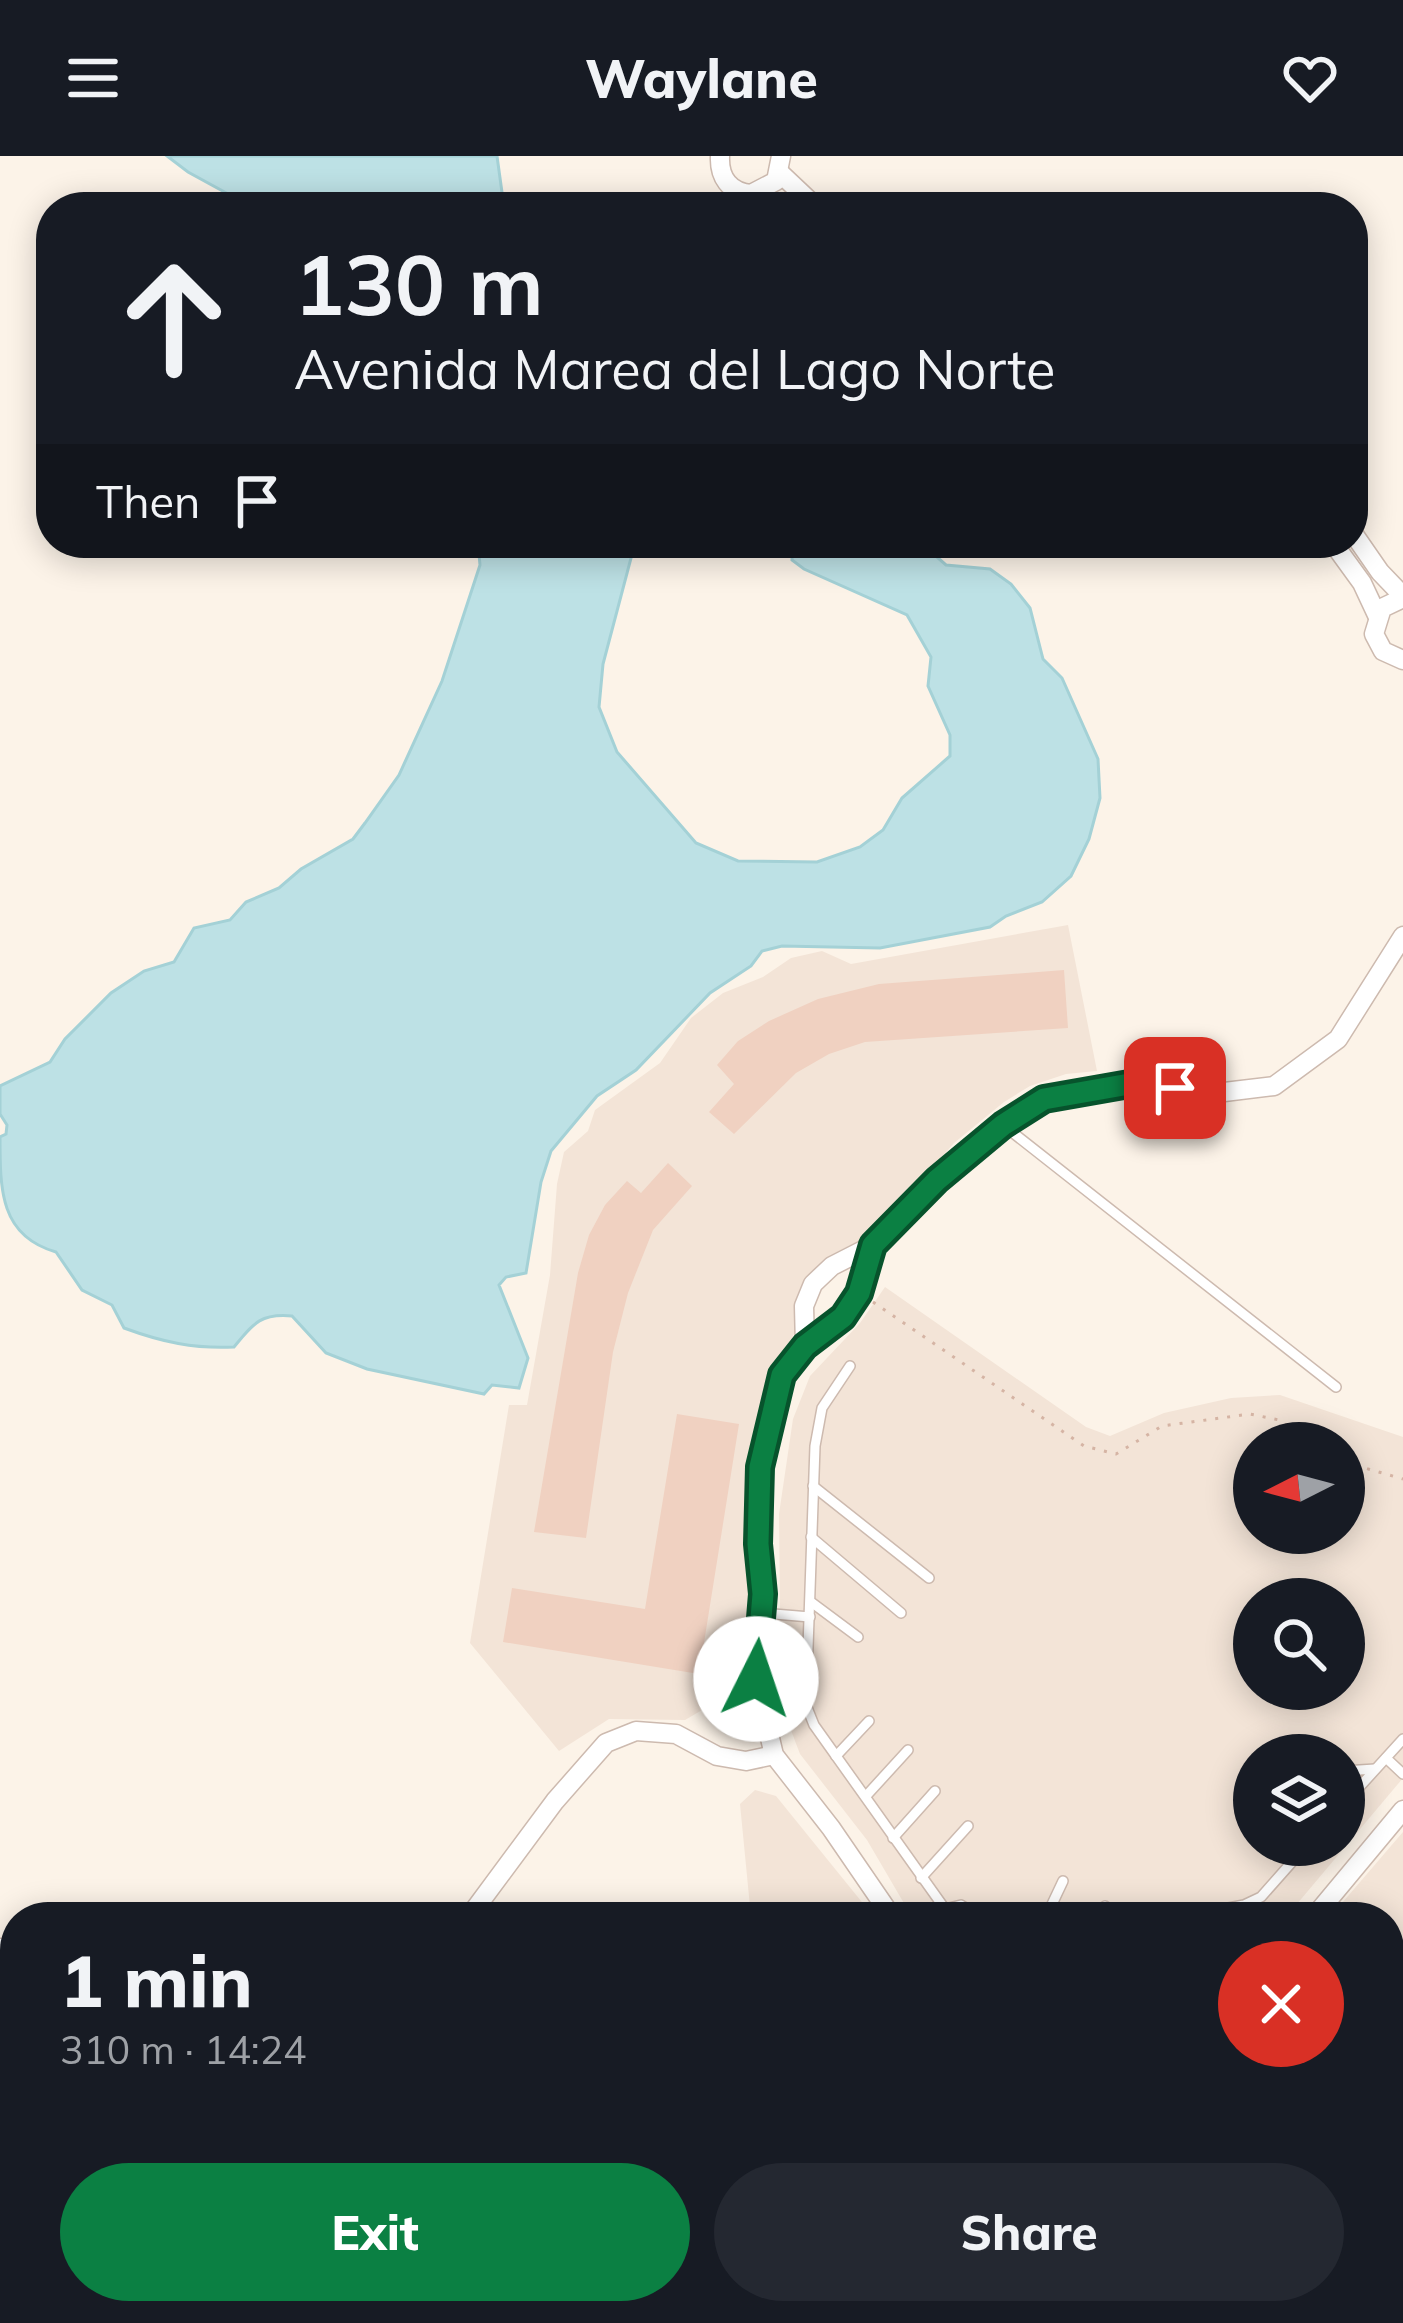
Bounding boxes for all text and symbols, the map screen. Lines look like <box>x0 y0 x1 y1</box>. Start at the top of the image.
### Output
text: Waylane <box>585 44 818 112</box>
icon: menu <box>60 45 126 111</box>
icon: heart <box>1277 45 1343 111</box>
text: 130 m <box>294 231 544 336</box>
icon: ahead <box>96 240 252 396</box>
text: Avenida Marea del Lago Norte <box>294 335 1055 403</box>
icon: arrive <box>224 468 290 534</box>
text: Then <box>96 473 200 529</box>
pin <box>1124 1037 1226 1139</box>
icon: arrive <box>1142 1055 1208 1121</box>
north arrow <box>1233 1422 1365 1554</box>
map controls <box>1233 1422 1365 1866</box>
button: search <box>1233 1578 1365 1710</box>
position arrow <box>693 1616 819 1742</box>
button: layers <box>1233 1734 1365 1866</box>
text: 1 min <box>60 1935 253 2025</box>
button: close <box>1218 1941 1344 2067</box>
text: 310 m · 14:24 <box>60 2025 306 2074</box>
button: Exit <box>60 2163 690 2301</box>
button: Share <box>714 2163 1344 2301</box>

